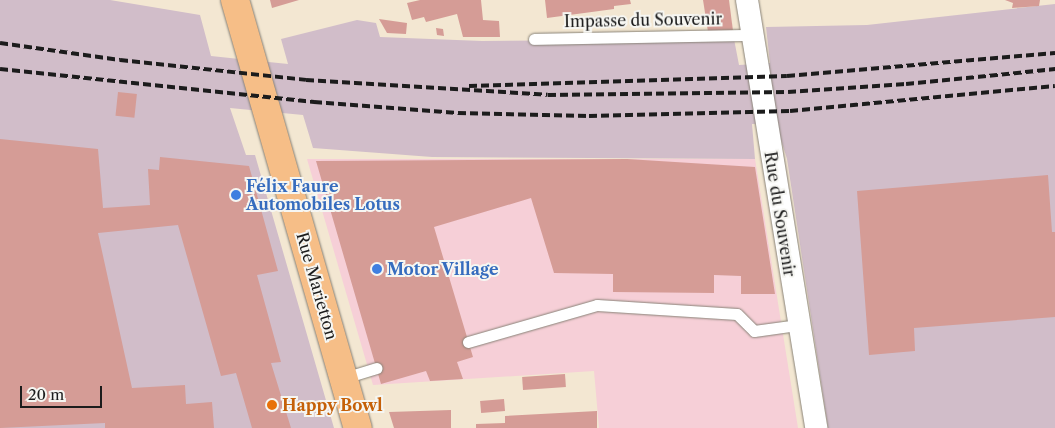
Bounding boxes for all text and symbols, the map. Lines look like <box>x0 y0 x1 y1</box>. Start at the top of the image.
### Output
street label: Impasse du Souvenir <box>564 9 722 31</box>
street label: Rue du Souvenir <box>761 150 799 278</box>
place label: Félix Faure Automobiles Lotus <box>246 176 400 214</box>
marker: Félix Faure Automobiles Lotus <box>230 189 242 201</box>
street label: Rue Marietton <box>292 230 342 342</box>
place label: Motor Village <box>387 259 499 279</box>
marker: Motor Village <box>371 263 383 275</box>
scale bar <box>22 376 105 408</box>
text: 20 m <box>28 385 64 404</box>
place label: Happy Bowl <box>282 395 383 415</box>
marker: Happy Bowl <box>266 399 278 411</box>

